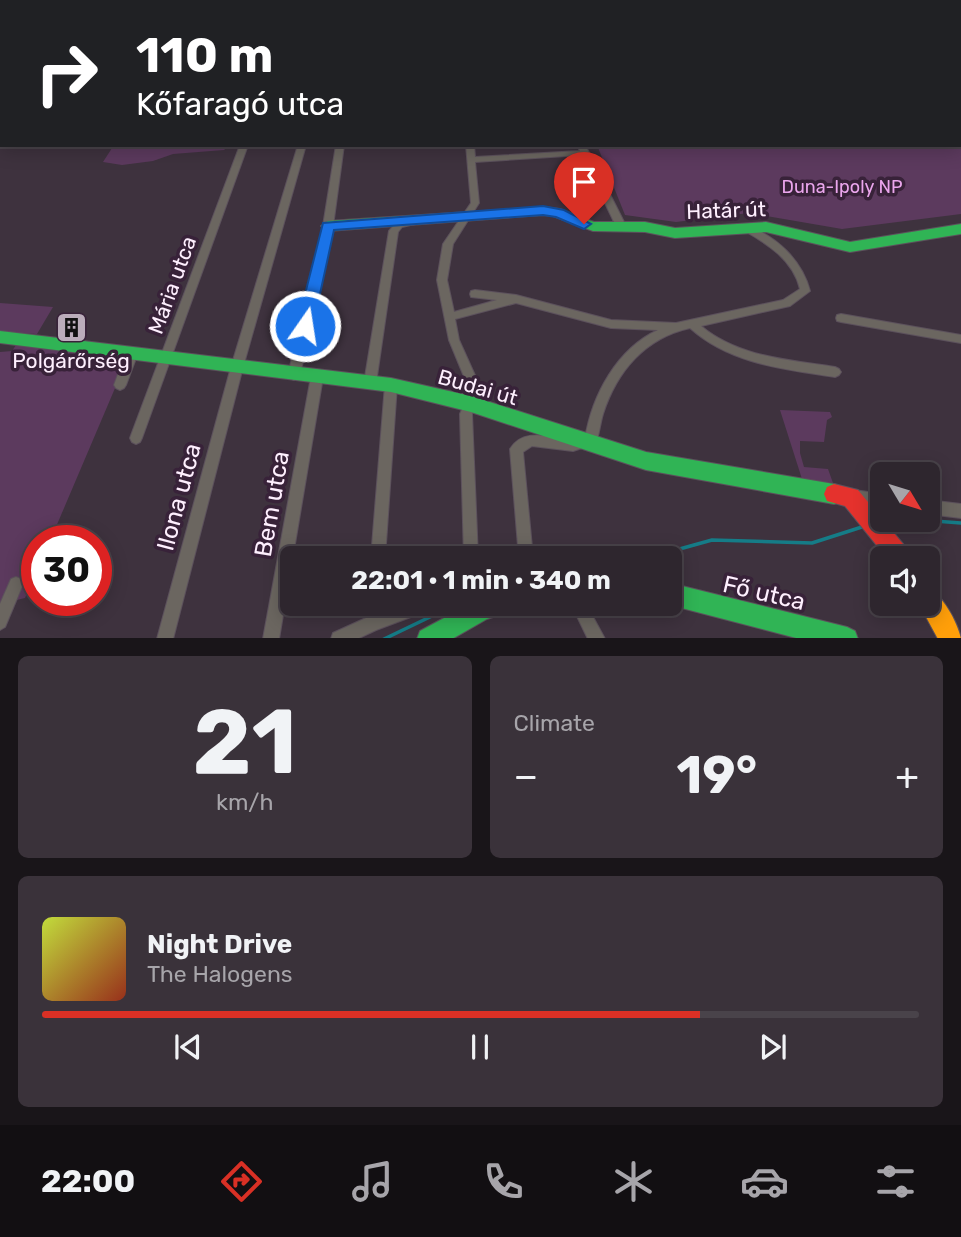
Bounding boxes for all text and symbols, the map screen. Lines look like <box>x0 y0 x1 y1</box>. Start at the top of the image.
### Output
text: 110 m <box>136 26 273 84</box>
icon: right <box>21 28 112 119</box>
text: Kőfaragó utca <box>136 85 344 123</box>
pin <box>554 152 614 224</box>
icon: arrive <box>565 163 603 201</box>
park label: Duna-Ipoly NP <box>782 176 902 198</box>
street label: Határ út <box>686 196 766 224</box>
street label: Mária utca <box>143 233 201 337</box>
position arrow <box>268 289 342 363</box>
building icon: Polgárőrség <box>54 311 88 345</box>
place label: Polgárőrség <box>12 348 130 373</box>
street label: Budai út <box>435 364 521 410</box>
street label: Ilona utca <box>151 440 207 554</box>
street label: Bem utca <box>249 449 295 559</box>
north arrow <box>870 462 940 532</box>
map controls <box>870 462 940 616</box>
speed limit sign: 30 <box>21 525 112 616</box>
button: sound <box>870 546 940 616</box>
text: 22:01 · 1 min · 340 m <box>351 565 611 596</box>
street label: Fő utca <box>720 570 808 616</box>
text: 21 <box>193 688 297 796</box>
text: Climate <box>514 709 595 737</box>
text: 19° <box>676 744 757 806</box>
text: − <box>514 753 538 799</box>
text: + <box>895 753 919 799</box>
text: km/h <box>216 788 273 816</box>
text: Night Drive <box>147 929 292 960</box>
text: The Halogens <box>147 960 293 988</box>
icon: previous <box>169 1028 207 1066</box>
icon: pause <box>461 1028 499 1066</box>
icon: next <box>754 1028 792 1066</box>
icon: directions <box>217 1157 266 1206</box>
icon: music <box>348 1157 397 1206</box>
icon: phone <box>479 1157 528 1206</box>
icon: climate <box>609 1157 658 1206</box>
icon: car <box>740 1157 789 1206</box>
icon: filters <box>871 1157 920 1206</box>
text: 22:00 <box>41 1162 135 1200</box>

